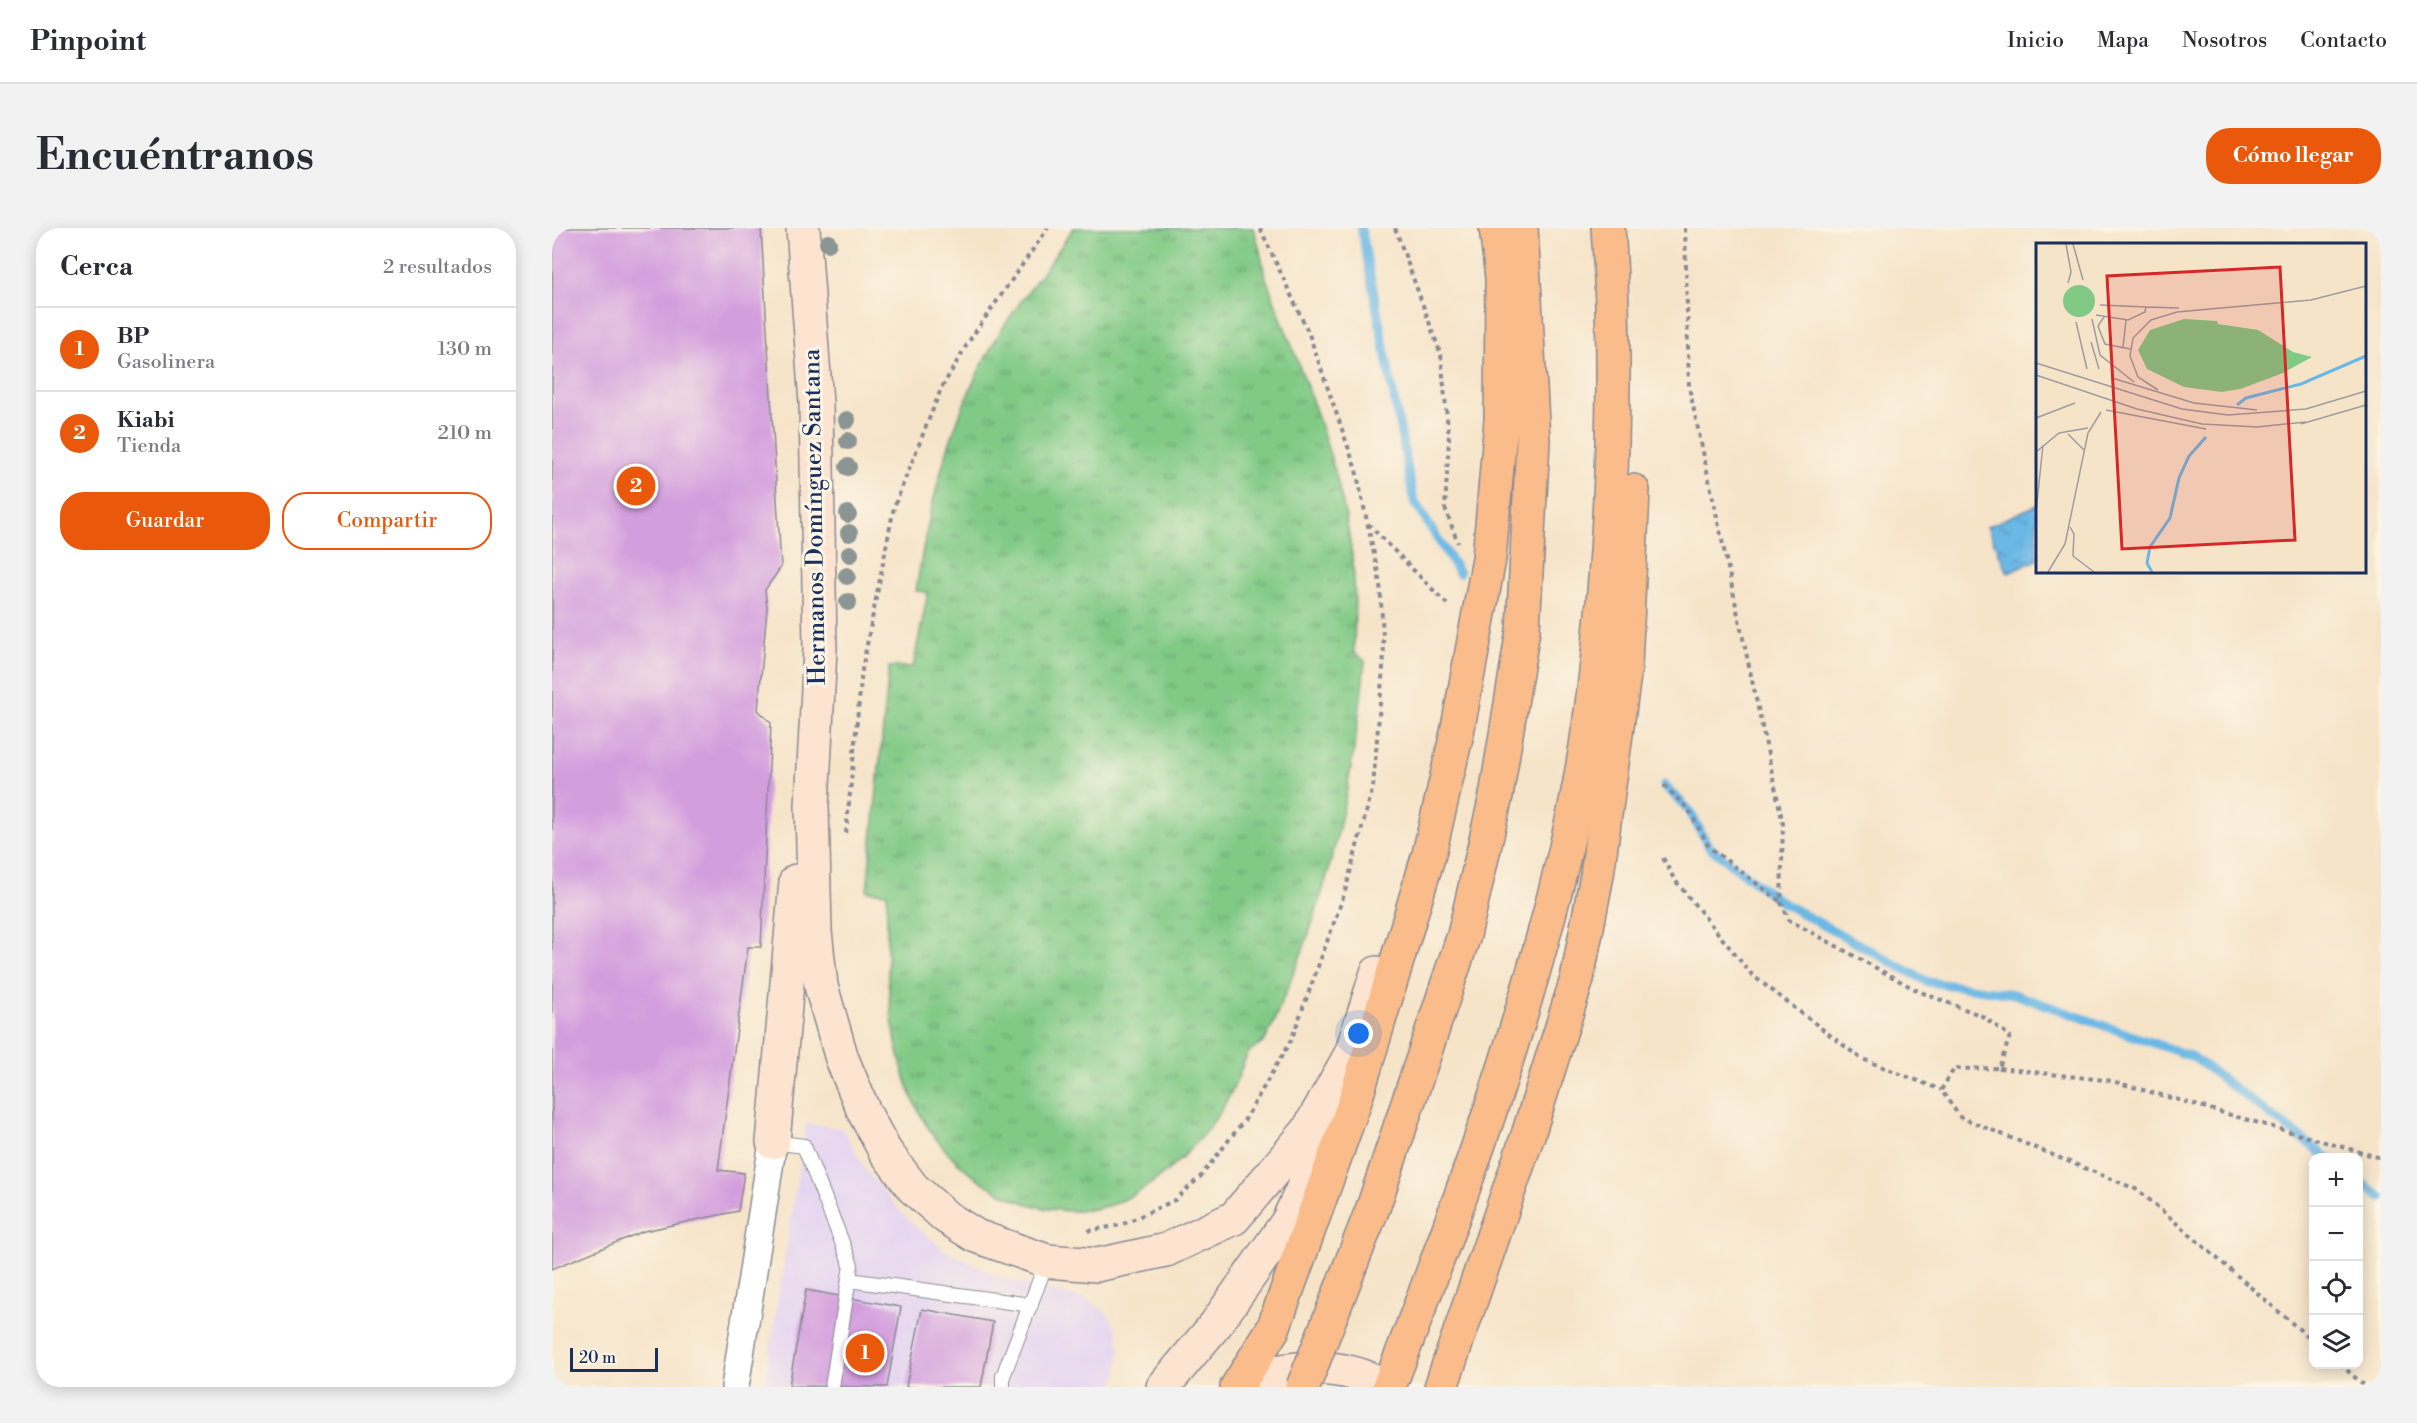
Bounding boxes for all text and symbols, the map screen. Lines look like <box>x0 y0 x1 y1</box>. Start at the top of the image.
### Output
text: Pinpoint <box>30 24 146 59</box>
text: Inicio <box>2007 28 2064 54</box>
text: Mapa <box>2097 28 2149 54</box>
text: Nosotros <box>2182 28 2267 54</box>
text: Contacto <box>2300 28 2387 54</box>
button: Cómo llegar <box>2206 128 2381 184</box>
text: Encuéntranos <box>36 130 314 183</box>
inset map <box>2036 243 2366 573</box>
text: Cerca <box>60 251 133 283</box>
text: 2 resultados <box>383 255 492 280</box>
text: BP <box>117 323 149 350</box>
text: 1 <box>75 337 84 362</box>
text: 130 m <box>437 337 492 362</box>
street label: Hermanos Domínguez Santana <box>797 348 833 685</box>
text: Gasolinera <box>117 350 215 375</box>
text: Kiabi <box>117 407 175 434</box>
text: 2 <box>73 421 86 446</box>
text: 210 m <box>437 421 492 446</box>
text: Tienda <box>117 434 181 459</box>
pin: 2 <box>616 464 656 508</box>
button: Guardar <box>60 492 270 550</box>
button: Compartir <box>282 492 492 550</box>
your location <box>1344 1019 1373 1048</box>
map controls <box>2309 1153 2363 1369</box>
button: + <box>2309 1153 2363 1207</box>
button: − <box>2309 1207 2363 1261</box>
button: locate <box>2309 1261 2363 1315</box>
button: layers <box>2309 1315 2363 1369</box>
pin: 1 <box>846 1330 884 1376</box>
scale bar <box>570 1345 658 1372</box>
text: 20 m <box>579 1348 616 1368</box>

